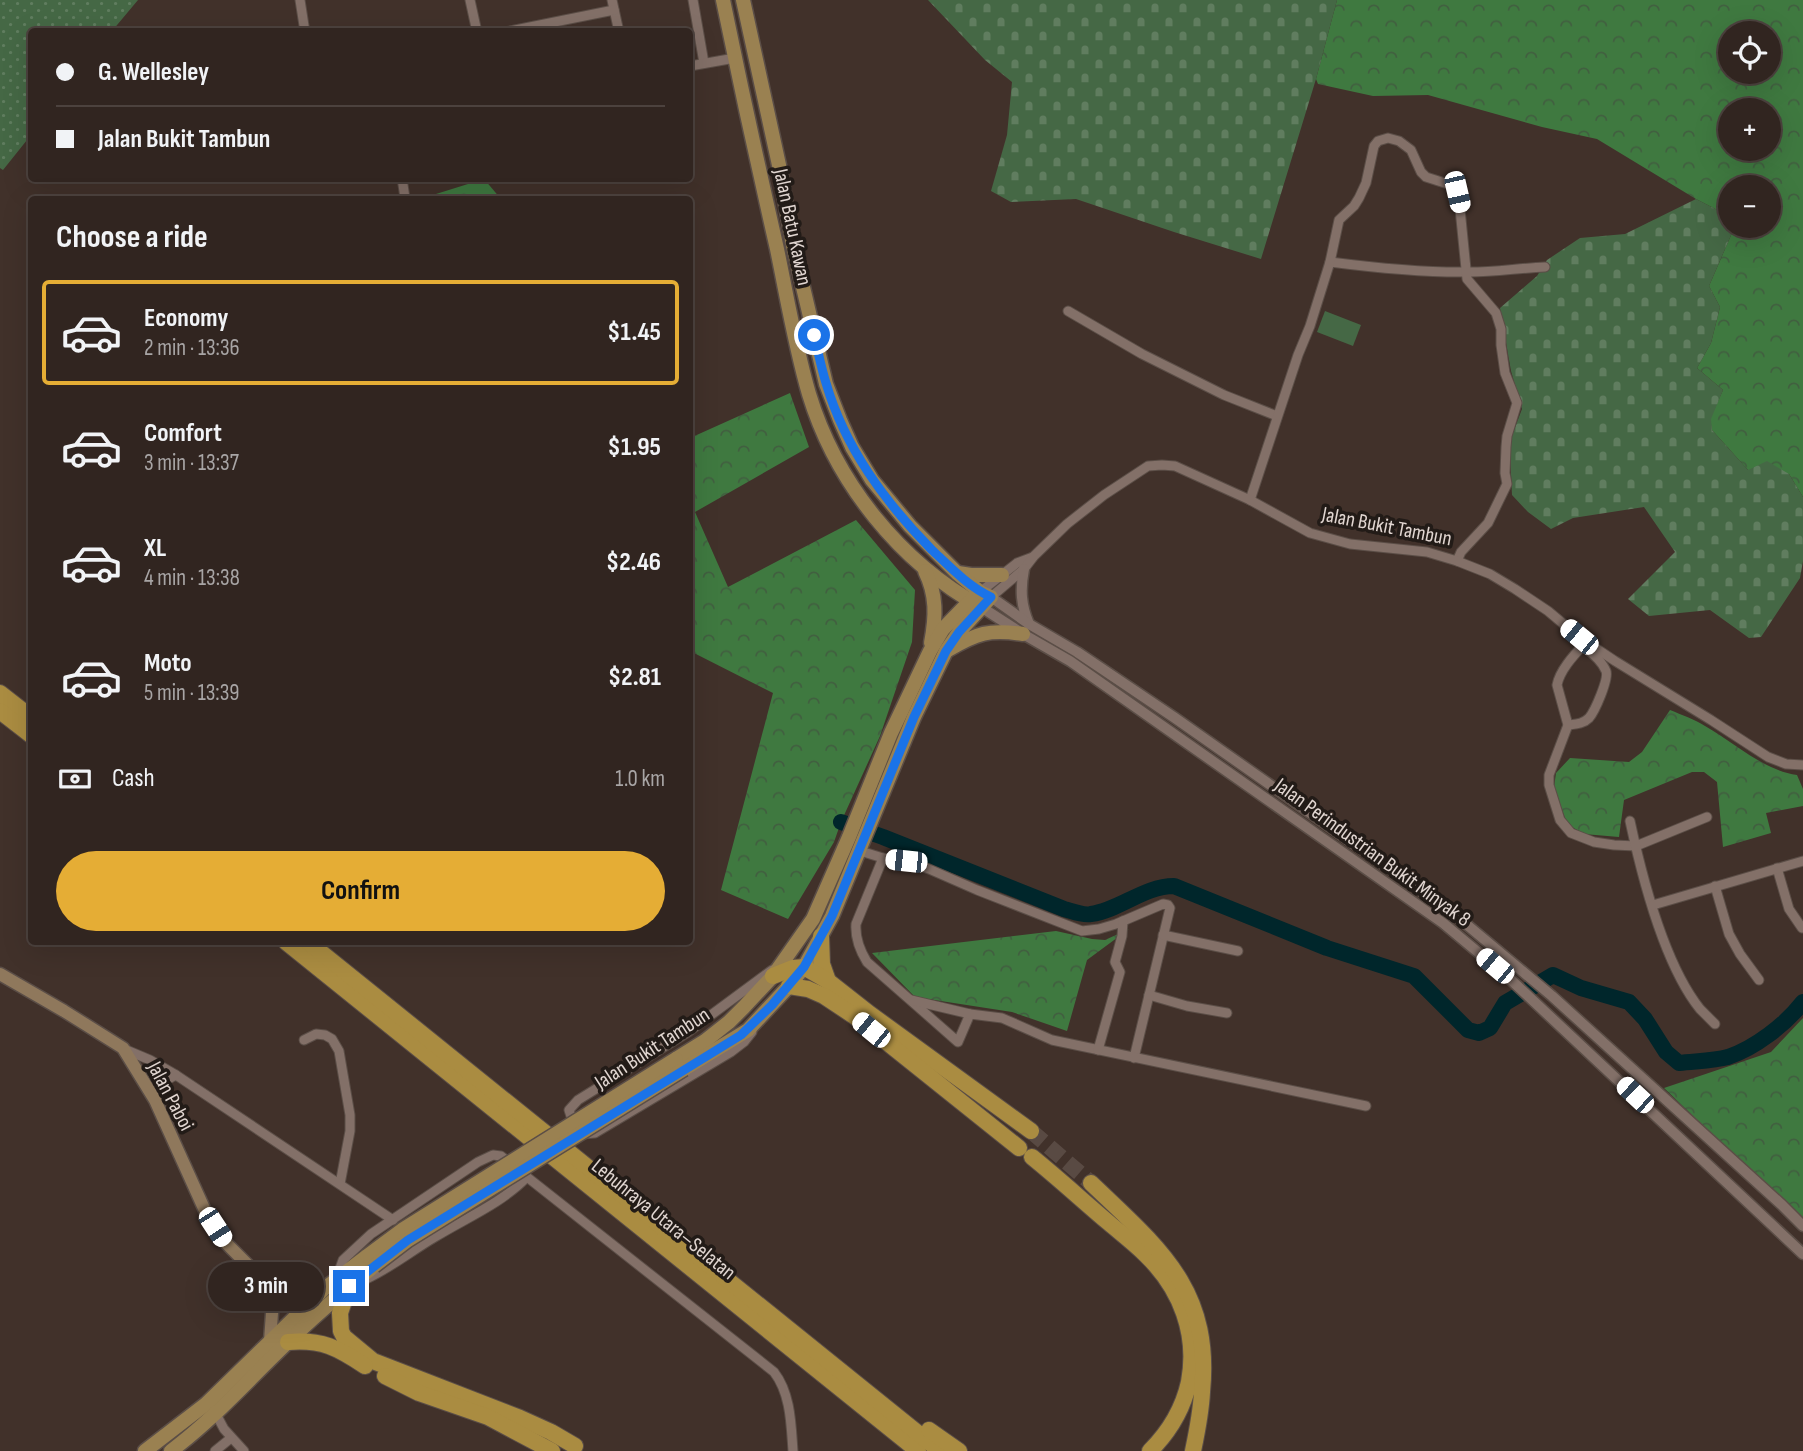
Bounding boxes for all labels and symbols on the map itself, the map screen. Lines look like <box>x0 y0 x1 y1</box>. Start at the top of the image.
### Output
street label: Jalan Batu Kawan <box>768 165 817 288</box>
car <box>1443 169 1472 215</box>
route start <box>798 319 830 351</box>
street label: Jalan Bukit Tambun <box>1319 501 1454 551</box>
car <box>1557 616 1602 658</box>
street label: Jalan Perindustrian Bukit Minyak 8 <box>1269 772 1476 932</box>
car <box>885 848 928 874</box>
car <box>1473 944 1518 988</box>
street label: Jalan Bukit Tambun <box>589 1002 714 1095</box>
car <box>849 1009 894 1051</box>
street label: Jalan Paboi <box>142 1056 199 1135</box>
car <box>1613 1073 1658 1117</box>
street label: Lebuhraya Utara–Selatan <box>587 1154 741 1285</box>
car <box>195 1204 236 1250</box>
callout: 3 min <box>209 1262 324 1310</box>
route end <box>333 1270 365 1302</box>

